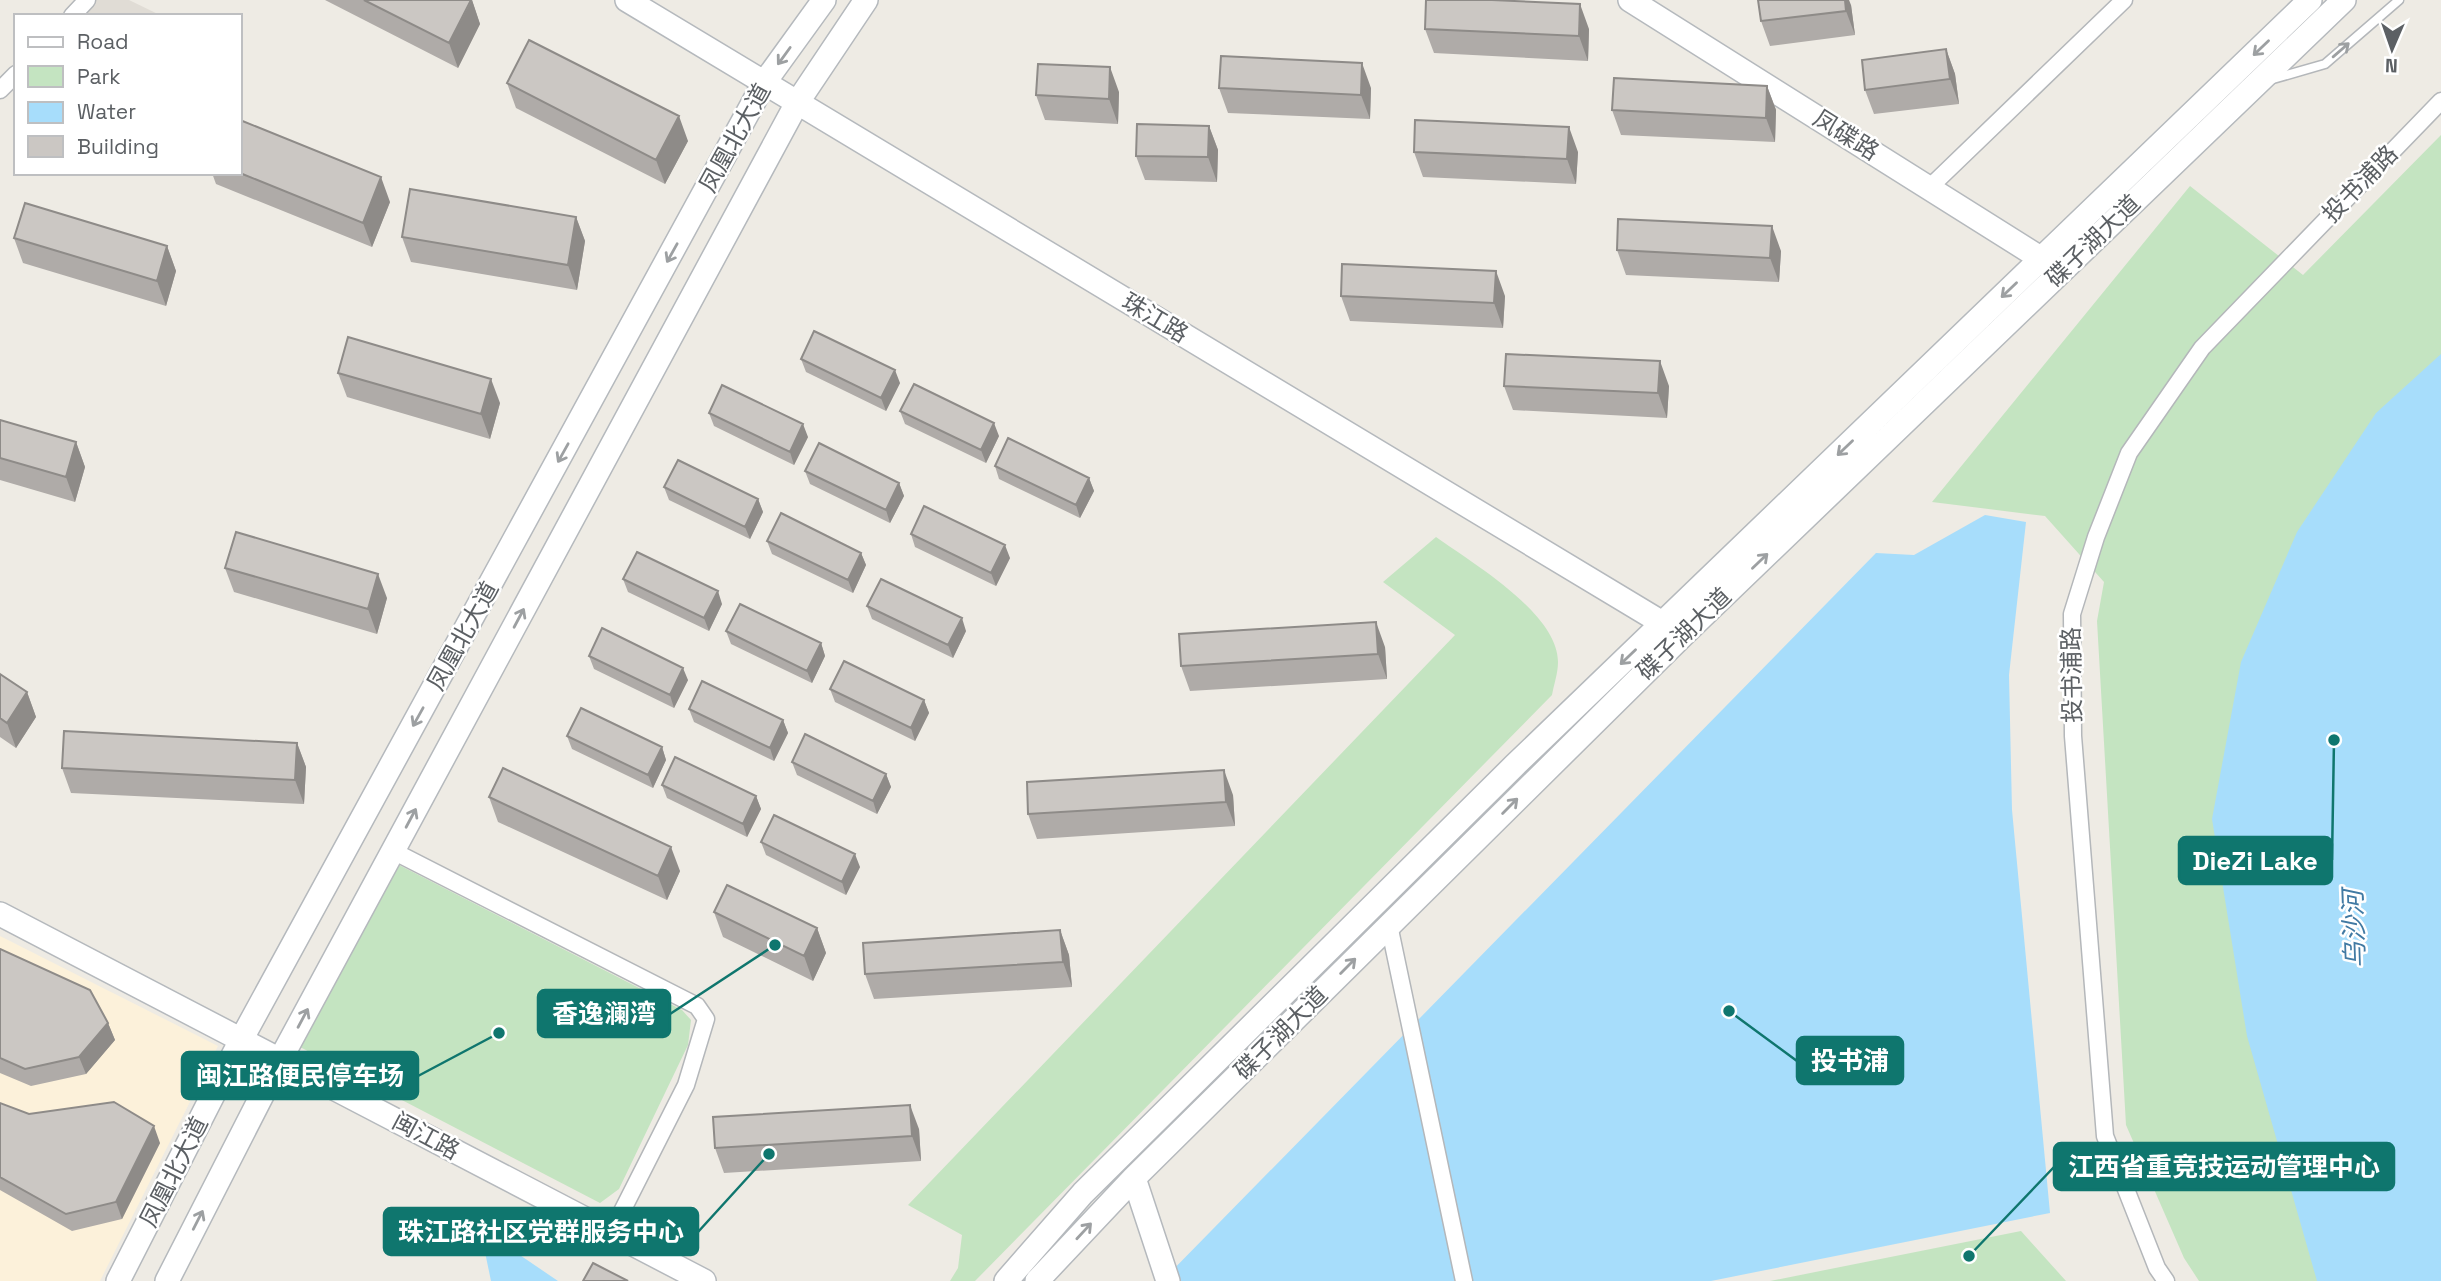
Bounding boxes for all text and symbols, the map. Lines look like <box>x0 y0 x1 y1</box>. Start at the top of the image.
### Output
legend <box>14 14 242 175</box>
north arrow <box>2357 14 2427 84</box>
text: Road <box>77 28 129 55</box>
one-way arrow <box>2253 39 2270 56</box>
one-way arrow <box>2332 42 2350 58</box>
one-way arrow <box>777 46 792 65</box>
text: N <box>2385 53 2398 78</box>
text: Park <box>77 63 121 90</box>
street label: 凤凰北大道 <box>692 78 777 198</box>
text: Water <box>77 98 136 125</box>
street label: 凤碟路 <box>1808 102 1885 167</box>
text: Building <box>77 133 159 160</box>
street label: 投书浦路 <box>2315 138 2404 229</box>
street label: 碟子湖大道 <box>2039 188 2147 293</box>
one-way arrow <box>665 242 678 263</box>
one-way arrow <box>2001 282 2018 299</box>
street label: 珠江路 <box>1116 286 1194 349</box>
one-way arrow <box>1837 440 1854 457</box>
one-way arrow <box>556 442 570 462</box>
one-way arrow <box>1751 552 1768 569</box>
street label: 凤凰北大道 <box>420 576 505 696</box>
street label: 碟子湖大道 <box>1630 581 1738 686</box>
one-way arrow <box>513 608 526 629</box>
street label: 投书浦路 <box>2055 627 2088 723</box>
one-way arrow <box>1620 648 1637 665</box>
one-way arrow <box>411 706 424 727</box>
one-way arrow <box>1501 797 1518 814</box>
one-way arrow <box>405 808 418 829</box>
callout: DieZi Lake <box>2179 837 2332 884</box>
text: DieZi Lake <box>2192 844 2318 878</box>
water label: 乌沙河 <box>2335 884 2372 969</box>
one-way arrow <box>1339 958 1356 975</box>
street label: 碟子湖大道 <box>1227 979 1334 1086</box>
callout: 香逸澜湾 <box>538 990 670 1037</box>
text: 香逸澜湾 <box>552 997 656 1031</box>
one-way arrow <box>296 1008 310 1029</box>
callout: 投书浦 <box>1797 1037 1903 1084</box>
text: 投书浦 <box>1811 1044 1889 1078</box>
callout: 闽江路便民停车场 <box>182 1052 418 1099</box>
text: 闽江路便民停车场 <box>196 1059 404 1093</box>
street label: 闽江路 <box>387 1105 465 1166</box>
street label: 凤凰北大道 <box>133 1111 215 1232</box>
callout: 江西省重竞技运动管理中心 <box>2054 1143 2394 1190</box>
text: 江西省重竞技运动管理中心 <box>2068 1150 2380 1184</box>
callout: 珠江路社区党群服务中心 <box>384 1208 698 1255</box>
one-way arrow <box>192 1210 206 1231</box>
text: 珠江路社区党群服务中心 <box>398 1215 684 1249</box>
one-way arrow <box>1076 1222 1092 1240</box>

